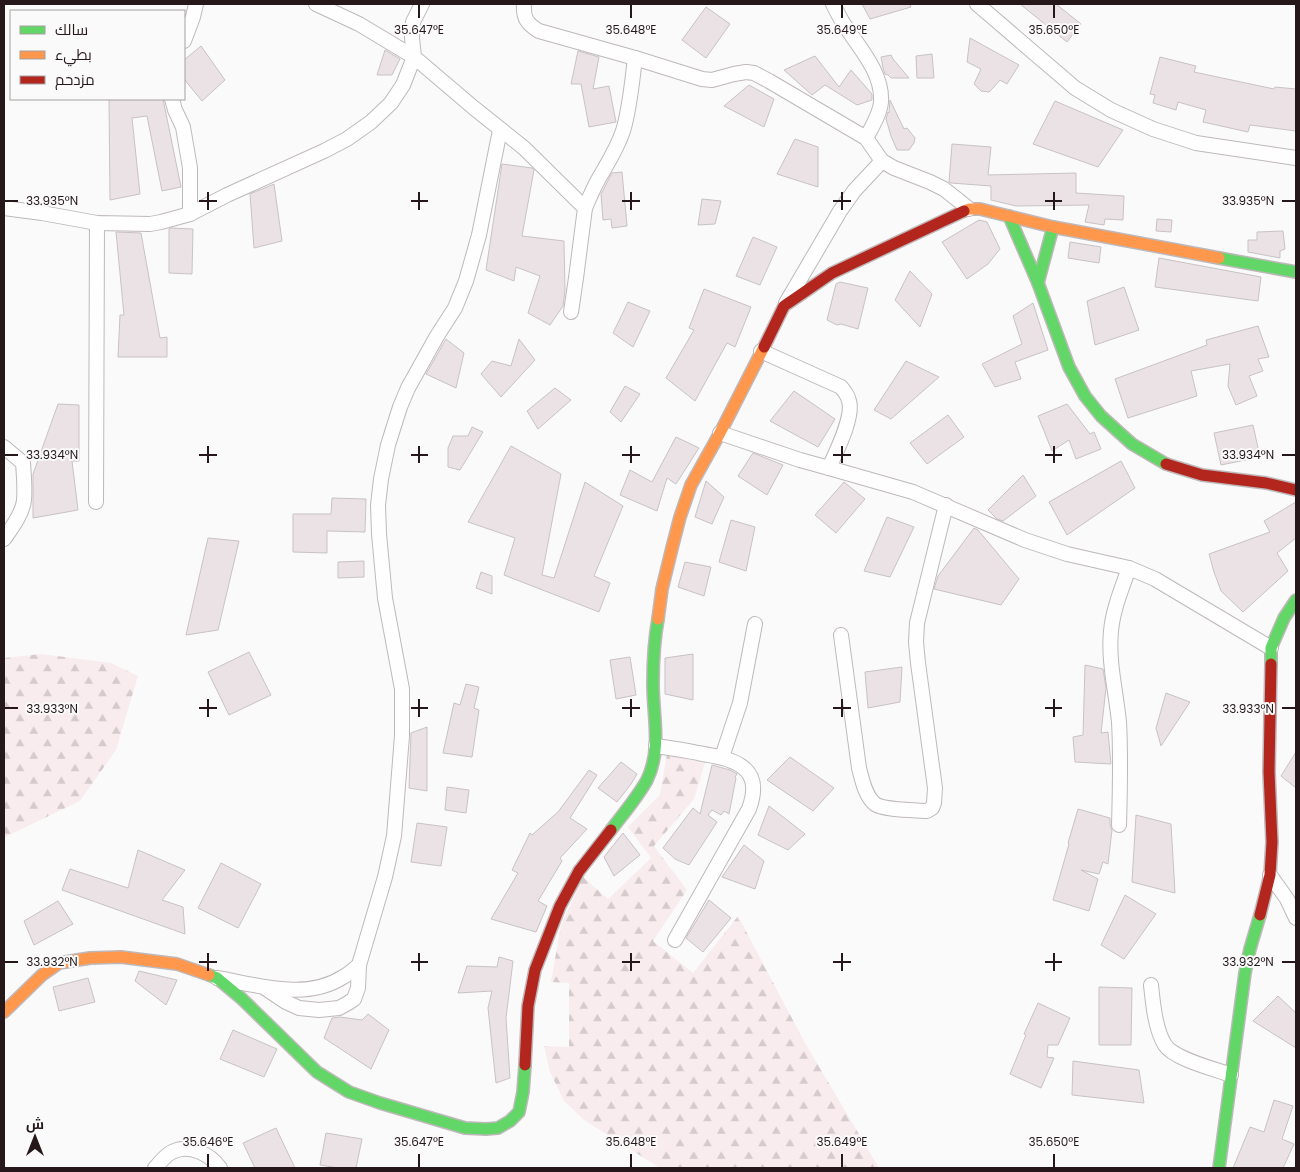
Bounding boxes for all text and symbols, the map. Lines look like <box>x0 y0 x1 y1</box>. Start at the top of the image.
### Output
legend <box>10 10 185 100</box>
text: سالك <box>55 19 88 40</box>
text: 35.647°E <box>394 21 444 38</box>
text: 35.648°E <box>606 21 656 38</box>
text: 35.649°E <box>817 21 867 38</box>
text: 35.650°E <box>1029 21 1079 38</box>
text: بطيء <box>55 44 92 67</box>
text: مزدحم <box>55 69 95 90</box>
text: 33.935°N <box>26 192 78 209</box>
text: 33.935°N <box>1222 192 1274 209</box>
text: 33.934°N <box>26 446 78 463</box>
text: 33.934°N <box>1222 446 1274 463</box>
text: 33.933°N <box>26 700 78 717</box>
text: 33.933°N <box>1222 700 1274 717</box>
text: 33.932°N <box>26 953 78 970</box>
text: 33.932°N <box>1222 953 1274 970</box>
north arrow <box>10 1112 60 1162</box>
text: ش <box>26 1114 44 1134</box>
text: 35.646°E <box>183 1133 234 1150</box>
text: 35.647°E <box>394 1133 444 1150</box>
text: 35.648°E <box>606 1133 656 1150</box>
text: 35.649°E <box>817 1133 867 1150</box>
text: 35.650°E <box>1029 1133 1079 1150</box>

